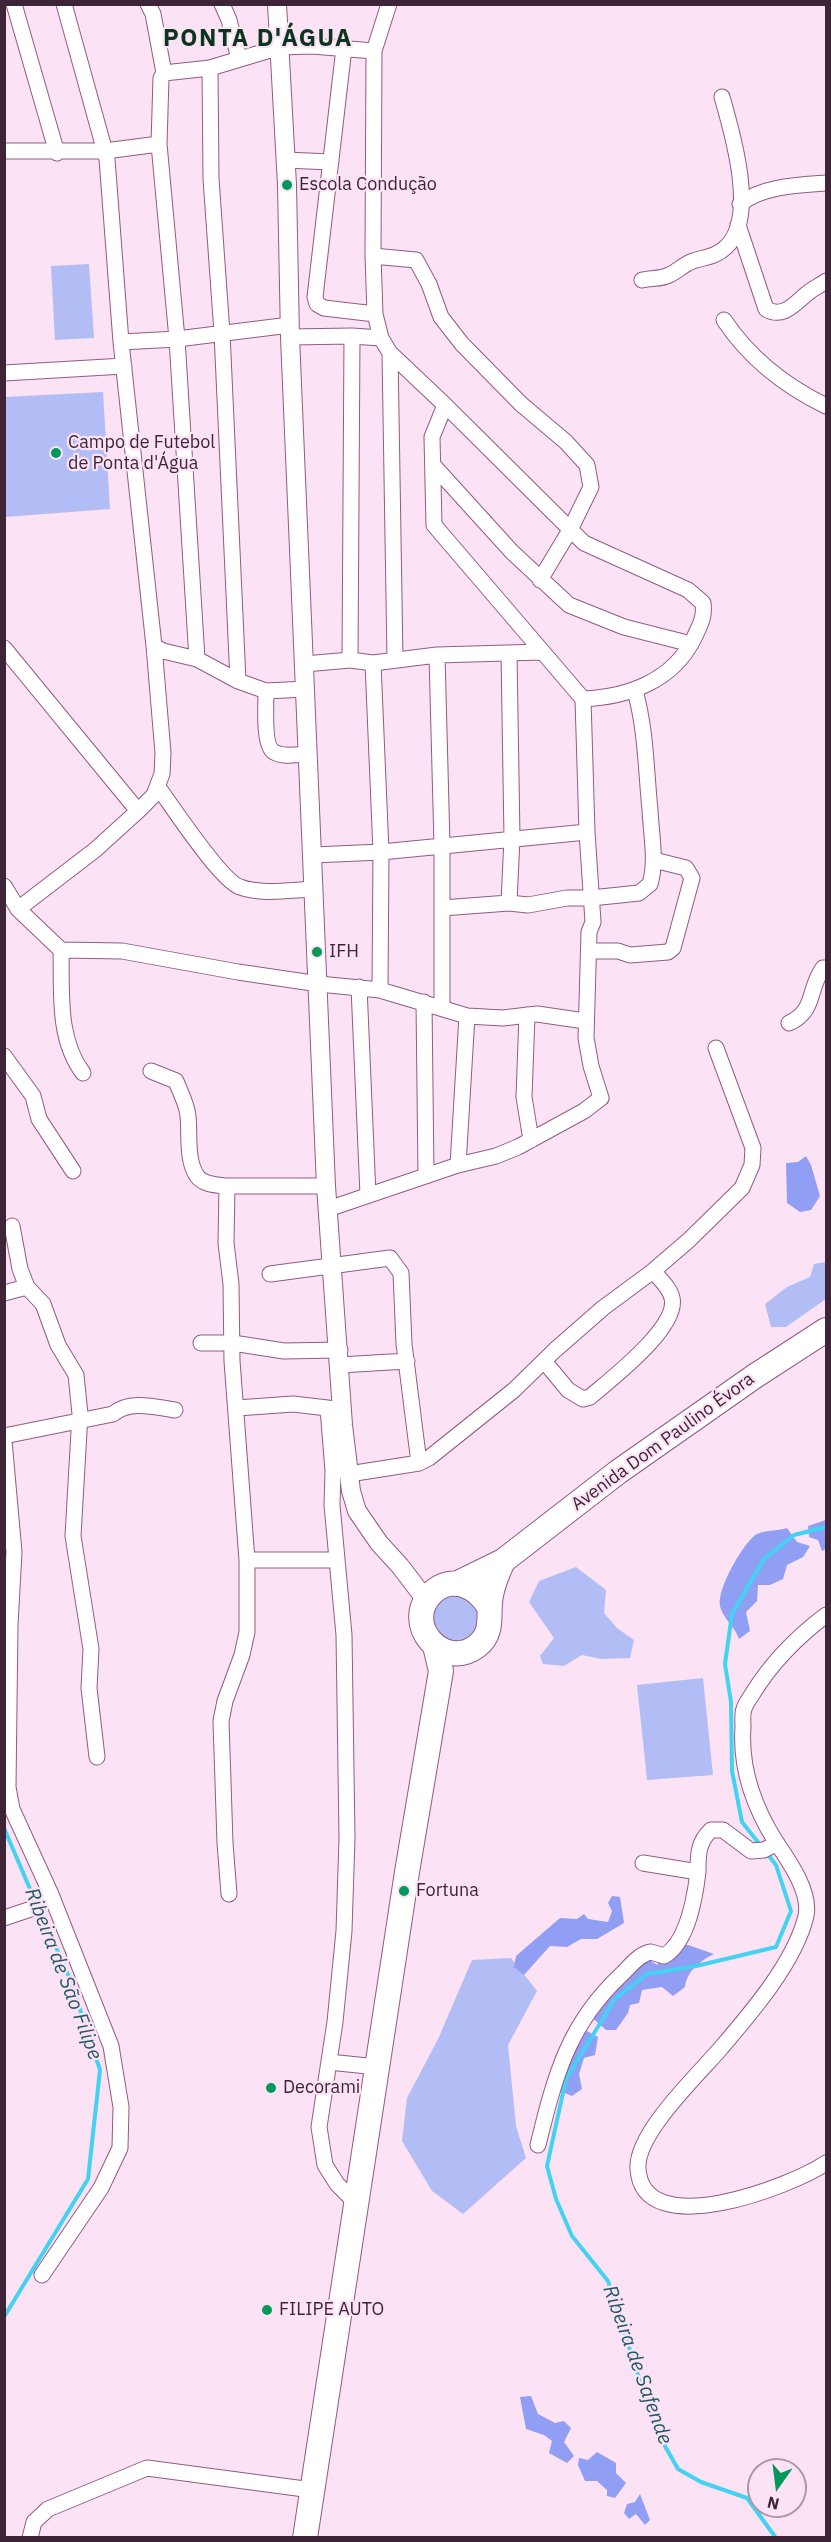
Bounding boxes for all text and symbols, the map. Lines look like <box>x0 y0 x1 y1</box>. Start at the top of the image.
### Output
district label: PONTA D'ÁGUA <box>163 25 353 53</box>
place label: Escola Condução <box>299 174 437 196</box>
marker: Escola Condução <box>280 178 294 192</box>
place label: Campo de Futebol de Ponta d'Água <box>68 432 215 474</box>
marker: Campo de Futebol de Ponta d'Água <box>49 446 63 460</box>
place label: IFH <box>329 941 359 963</box>
marker: IFH <box>310 945 324 959</box>
street label: Avenida Dom Paulino Évora <box>567 1368 759 1516</box>
place label: Fortuna <box>416 1880 479 1902</box>
marker: Fortuna <box>397 1884 411 1898</box>
water label: Ribeira de São Filipe <box>19 1885 107 2063</box>
place label: Decorami <box>283 2077 360 2099</box>
marker: Decorami <box>264 2081 278 2095</box>
water label: Ribeira de Safende <box>597 2282 677 2448</box>
place label: FILIPE AUTO <box>279 2299 384 2321</box>
marker: FILIPE AUTO <box>260 2303 274 2317</box>
north arrow <box>747 2458 807 2518</box>
text: N <box>765 2492 781 2515</box>

